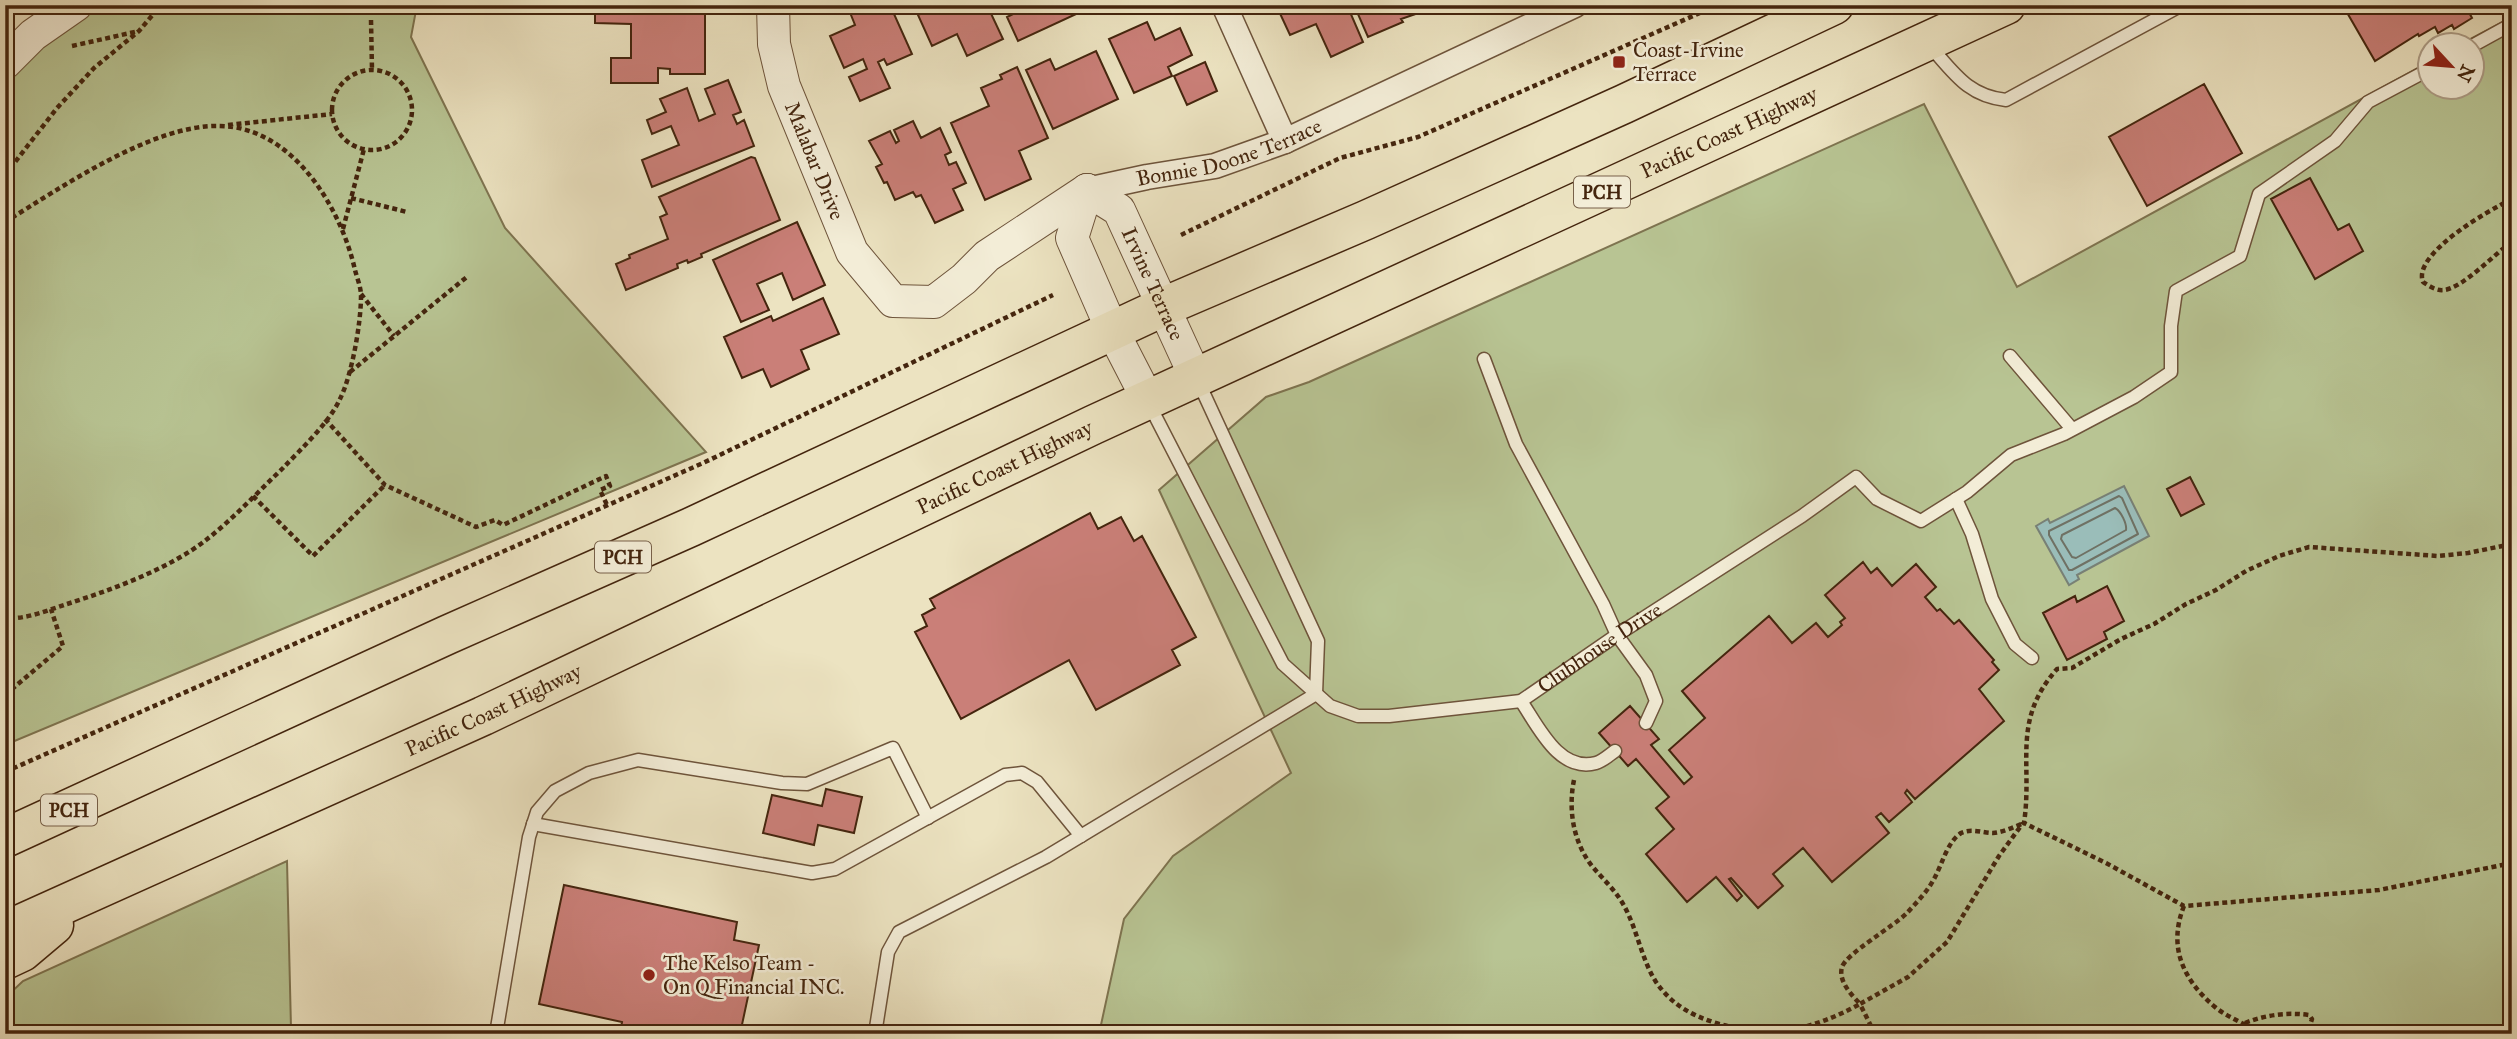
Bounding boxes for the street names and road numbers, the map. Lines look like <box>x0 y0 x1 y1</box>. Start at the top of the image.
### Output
street label: Pacific Coast Highway <box>1636 80 1823 184</box>
street label: Malabar Drive <box>779 98 850 224</box>
street label: Bonnie Doone Terrace <box>1134 113 1326 192</box>
road number: PCH <box>1574 176 1630 208</box>
street label: Irvine Terrace <box>1116 223 1190 345</box>
street label: Pacific Coast Highway <box>912 414 1098 520</box>
road number: PCH <box>595 542 651 572</box>
street label: Clubhouse Drive <box>1532 597 1667 699</box>
street label: Pacific Coast Highway <box>401 657 587 762</box>
road number: PCH <box>41 794 97 825</box>

